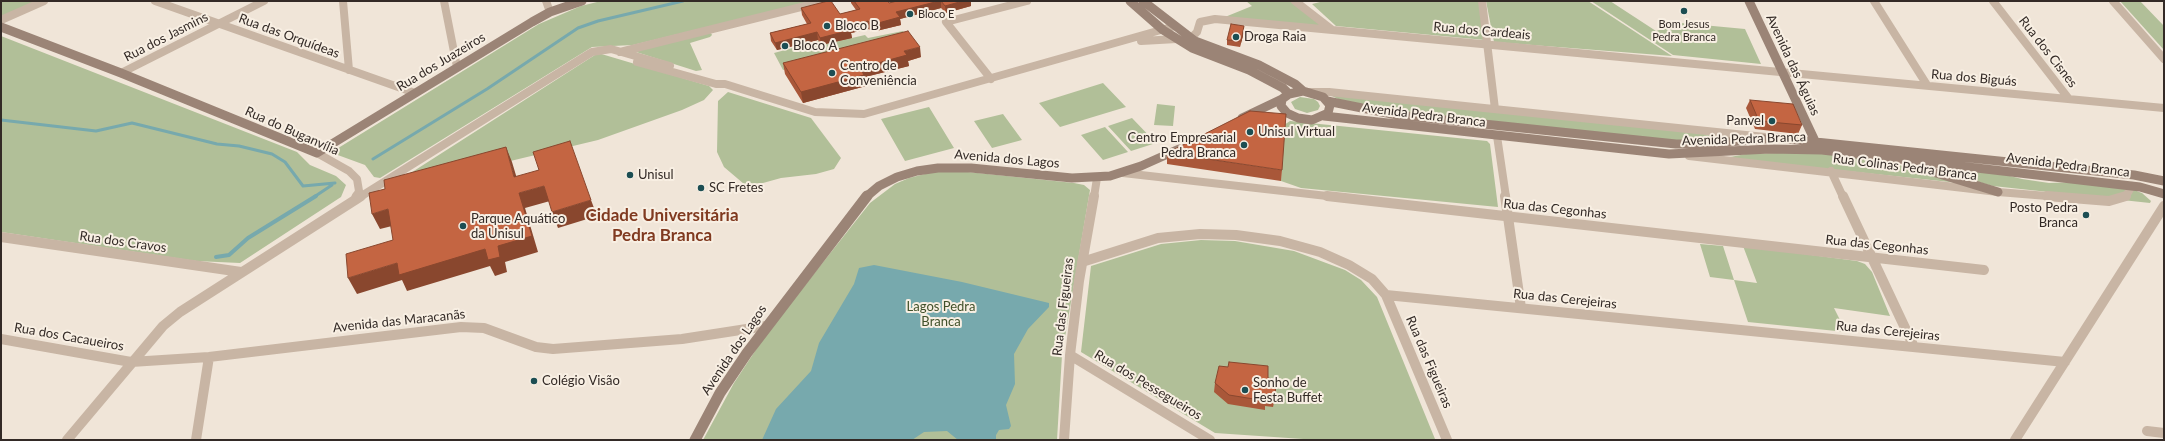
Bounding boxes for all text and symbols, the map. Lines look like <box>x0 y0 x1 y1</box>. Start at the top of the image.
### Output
marker: Bom Jesus Pedra Branca <box>1679 6 1689 16</box>
place label: Bloco E <box>918 7 954 21</box>
street label: Rua dos Jasmins <box>121 9 211 65</box>
marker: Bloco E <box>905 9 915 19</box>
street label: Rua das Orquídeas <box>236 11 342 61</box>
street label: Avenida das Águias <box>1763 12 1823 118</box>
street label: Rua dos Cisnes <box>2015 13 2081 91</box>
place label: Bom Jesus Pedra Branca <box>1652 17 1716 43</box>
place label: Bloco B <box>835 18 879 34</box>
street label: Rua dos Cardeais <box>1433 19 1531 43</box>
marker: Bloco B <box>822 21 832 31</box>
street label: Rua dos Juazeiros <box>394 29 488 95</box>
place label: Droga Raia <box>1244 29 1306 45</box>
marker: Droga Raia <box>1231 32 1241 42</box>
place label: Bloco A <box>793 38 837 54</box>
marker: Bloco A <box>780 41 790 51</box>
place label: Centro de Conveniência <box>840 58 917 89</box>
street label: Rua dos Biguás <box>1930 66 2018 90</box>
marker: Centro de Conveniência <box>827 68 837 78</box>
street label: Avenida Pedra Branca <box>1361 100 1487 130</box>
street label: Rua do Buganvília <box>242 103 342 159</box>
place label: Panvel <box>1726 113 1764 129</box>
marker: Panvel <box>1767 116 1777 126</box>
place label: Unisul Virtual <box>1258 124 1335 140</box>
marker: Unisul Virtual <box>1245 127 1255 137</box>
street label: Avenida Pedra Branca <box>1682 129 1806 149</box>
place label: Centro Empresarial Pedra Branca <box>1127 130 1236 161</box>
marker: Centro Empresarial Pedra Branca <box>1239 140 1249 150</box>
street label: Avenida dos Lagos <box>954 147 1060 171</box>
street label: Rua Colinas Pedra Branca <box>1832 150 1978 184</box>
street label: Avenida Pedra Branca <box>2005 150 2131 180</box>
place label: Unisul <box>638 167 674 183</box>
marker: Unisul <box>625 170 635 180</box>
place label: SC Fretes <box>709 180 763 196</box>
marker: SC Fretes <box>696 183 706 193</box>
street label: Rua das Cegonhas <box>1503 196 1607 222</box>
place label: Posto Pedra Branca <box>2010 200 2078 231</box>
district label: Cidade Universitária Pedra Branca <box>585 206 739 246</box>
marker: Posto Pedra Branca <box>2081 210 2091 220</box>
place label: Parque Aquático da Unisul <box>471 211 565 242</box>
marker: Parque Aquático da Unisul <box>458 221 468 231</box>
street label: Rua dos Cravos <box>79 228 167 256</box>
street label: Rua das Cegonhas <box>1825 232 1929 258</box>
street label: Rua das Figueiras <box>1049 257 1077 357</box>
street label: Rua das Cerejeiras <box>1512 286 1618 312</box>
park label: Lagos Pedra Branca <box>907 299 975 330</box>
street label: Avenida dos Lagos <box>698 302 770 398</box>
street label: Avenida das Maracanãs <box>332 306 466 336</box>
street label: Rua das Figueiras <box>1403 313 1455 411</box>
street label: Rua das Cerejeiras <box>1835 318 1941 344</box>
street label: Rua dos Cacaueiros <box>13 320 125 354</box>
street label: Rua dos Pessegueiros <box>1092 347 1204 423</box>
place label: Colégio Visão <box>542 373 620 389</box>
place label: Sonho de Festa Buffet <box>1253 375 1322 406</box>
marker: Colégio Visão <box>529 376 539 386</box>
marker: Sonho de Festa Buffet <box>1240 385 1250 395</box>

